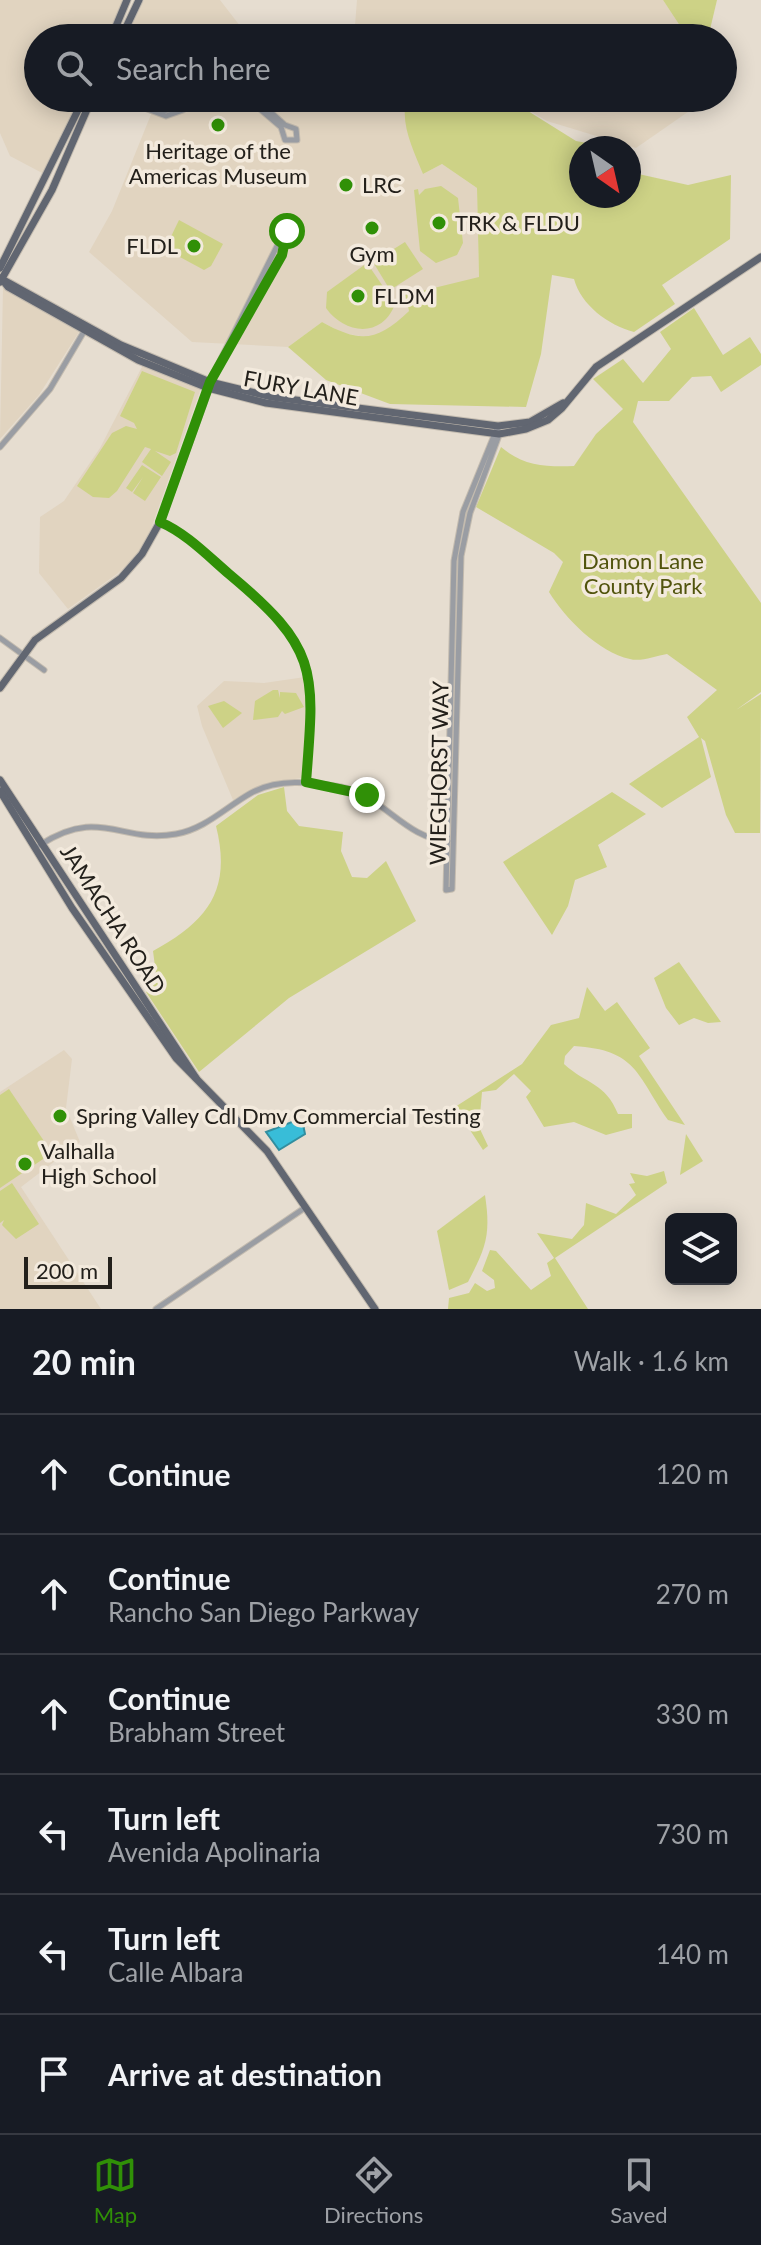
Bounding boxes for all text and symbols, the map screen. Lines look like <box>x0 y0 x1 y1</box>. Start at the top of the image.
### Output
search box <box>24 24 737 112</box>
icon: search <box>52 46 96 90</box>
text: Search here <box>116 50 271 86</box>
marker: Heritage of the Americas Museum <box>209 116 227 134</box>
north arrow <box>569 136 641 208</box>
place label: Heritage of the Americas Museum <box>129 137 307 189</box>
place label: LRC <box>362 171 402 198</box>
marker: LRC <box>337 176 355 194</box>
place label: TRK & FLDU <box>455 209 580 236</box>
route start <box>269 213 305 249</box>
marker: TRK & FLDU <box>430 214 448 232</box>
marker: Gym <box>363 219 381 237</box>
place label: FLDL <box>126 232 178 259</box>
marker: FLDL <box>185 237 203 255</box>
place label: Gym <box>349 240 395 267</box>
place label: FLDM <box>374 282 435 309</box>
marker: FLDM <box>349 287 367 305</box>
street label: FURY LANE <box>242 364 361 411</box>
park label: Damon Lane County Park <box>582 547 704 599</box>
street label: WIEGHORST WAY <box>423 680 454 865</box>
route end <box>349 777 385 813</box>
street label: JAMACHA ROAD <box>55 839 172 998</box>
place label: Spring Valley Cdl Dmv Commercial Testing <box>76 1102 481 1129</box>
marker: Spring Valley Cdl Dmv Commercial Testing <box>51 1107 69 1125</box>
place label: Valhalla High School <box>41 1137 157 1189</box>
marker: Valhalla High School <box>16 1155 34 1173</box>
map controls <box>665 1213 737 1285</box>
button: layers <box>665 1213 737 1285</box>
scale bar <box>24 1253 112 1289</box>
text: 200 m <box>36 1257 98 1284</box>
text: 20 min <box>32 1341 136 1382</box>
text: Walk · 1.6 km <box>574 1345 729 1377</box>
icon: ahead <box>32 1452 76 1496</box>
text: Continue <box>108 1456 231 1492</box>
text: 120 m <box>656 1458 729 1490</box>
text: Continue <box>108 1560 231 1596</box>
icon: ahead <box>32 1572 76 1616</box>
text: 270 m <box>656 1578 729 1610</box>
text: Rancho San Diego Parkway <box>108 1596 419 1628</box>
text: Continue <box>108 1680 231 1716</box>
icon: ahead <box>32 1692 76 1736</box>
text: 330 m <box>656 1698 729 1730</box>
text: Brabham Street <box>108 1716 285 1748</box>
text: Turn left <box>108 1800 220 1836</box>
icon: left <box>32 1812 76 1856</box>
text: 730 m <box>656 1818 729 1850</box>
text: Avenida Apolinaria <box>108 1836 321 1868</box>
text: Turn left <box>108 1920 220 1956</box>
icon: left <box>32 1932 76 1976</box>
text: 140 m <box>656 1938 729 1970</box>
text: Calle Albara <box>108 1956 243 1988</box>
icon: arrive <box>32 2052 76 2096</box>
text: Arrive at destination <box>108 2056 382 2092</box>
tab: Map <box>93 2153 137 2228</box>
tab: Directions <box>324 2153 423 2228</box>
tab: Saved <box>610 2153 668 2228</box>

